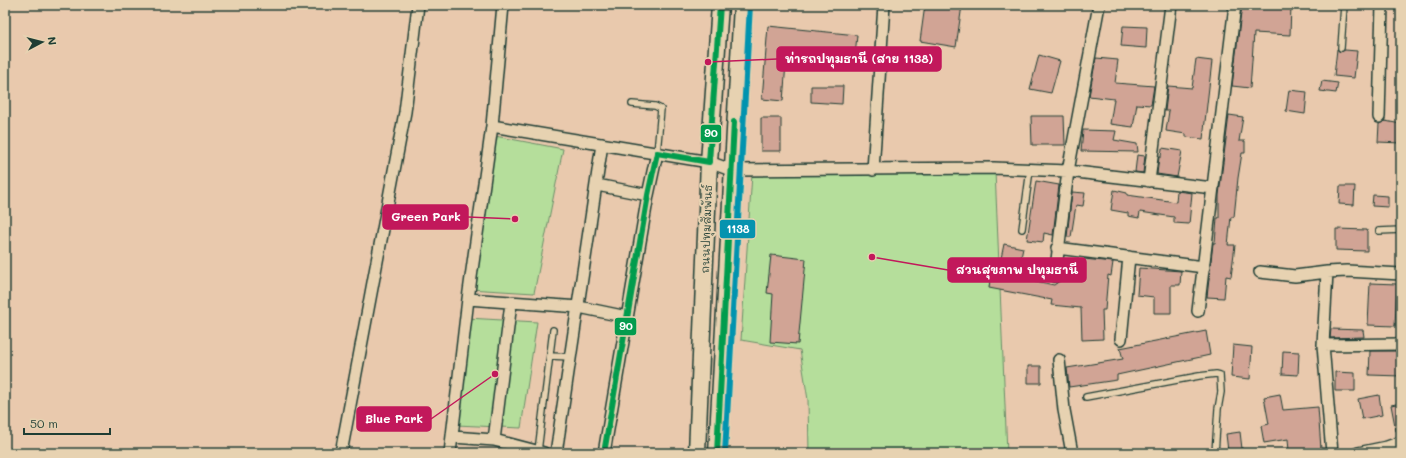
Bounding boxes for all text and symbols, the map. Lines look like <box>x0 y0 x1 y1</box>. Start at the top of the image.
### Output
north arrow <box>22 22 62 62</box>
text: N <box>44 36 60 46</box>
callout: ท่ารถปทุมธานี (สาย 1138) <box>777 47 941 71</box>
text: ท่ารถปทุมธานี (สาย 1138) <box>785 50 933 69</box>
line badge: 90 <box>700 124 722 143</box>
text: 90 <box>704 125 718 140</box>
street label: ถนนปทุมสัมพันธ์ <box>697 184 718 274</box>
callout: Green Park <box>383 205 468 229</box>
text: Green Park <box>391 208 461 224</box>
line badge: 1138 <box>719 219 756 239</box>
text: 1138 <box>726 221 750 236</box>
callout: สวนสุขภาพ ปทุมธานี <box>948 258 1086 282</box>
text: สวนสุขภาพ ปทุมธานี <box>956 261 1078 280</box>
line badge: 90 <box>614 317 637 336</box>
text: 90 <box>619 318 633 333</box>
callout: Blue Park <box>357 407 431 431</box>
scale bar <box>24 410 110 436</box>
text: Blue Park <box>365 410 423 426</box>
text: 50 m <box>30 415 58 431</box>

